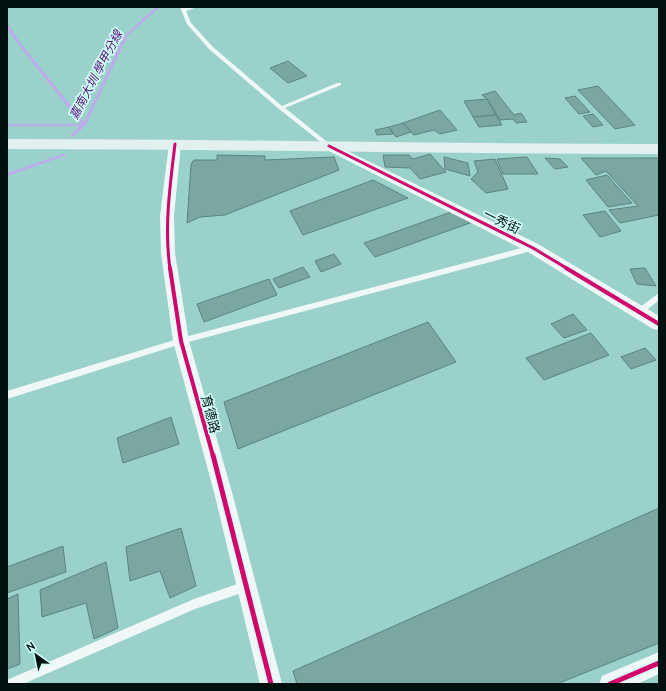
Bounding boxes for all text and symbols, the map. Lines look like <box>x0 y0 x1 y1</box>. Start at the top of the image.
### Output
water label: 嘉南大圳 學甲分線 <box>66 26 126 122</box>
street label: 一秀街 <box>481 205 523 237</box>
street label: 育德路 <box>198 393 224 435</box>
north arrow <box>16 635 56 675</box>
text: N <box>23 639 38 655</box>

